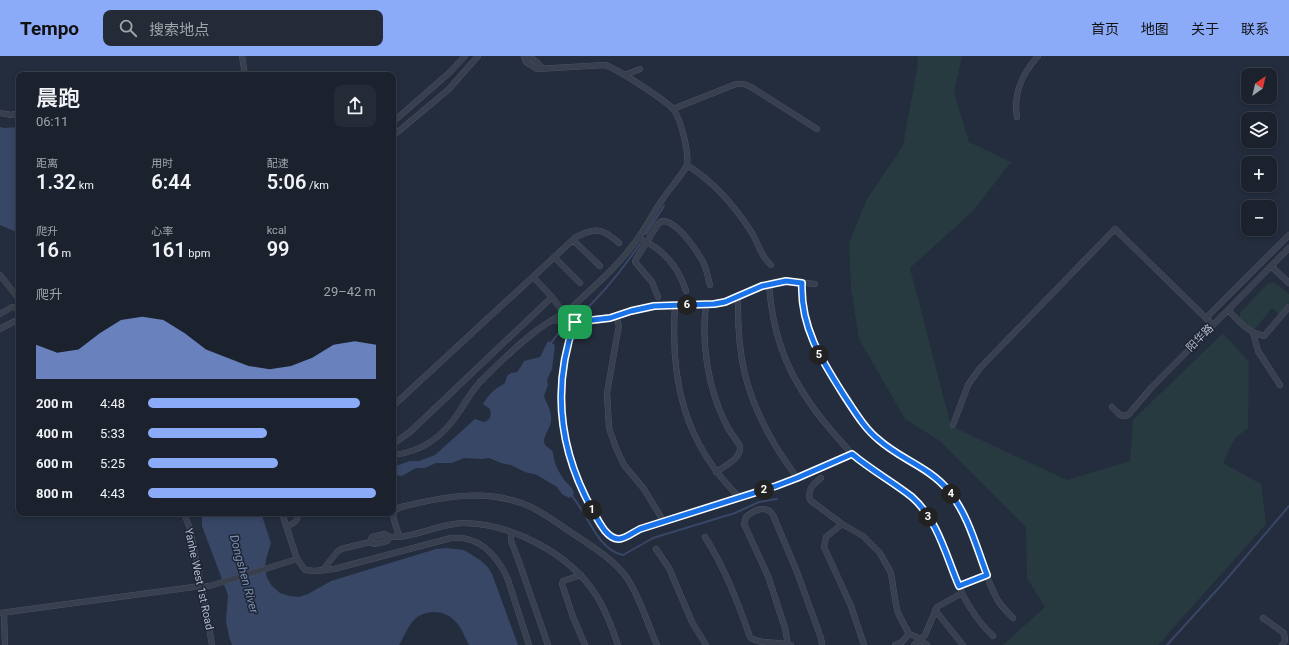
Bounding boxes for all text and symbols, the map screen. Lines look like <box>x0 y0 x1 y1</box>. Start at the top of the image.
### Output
search box <box>103 10 383 46</box>
text: Tempo <box>20 17 79 40</box>
icon: search <box>117 17 139 39</box>
text: 搜索地点 <box>149 21 209 39</box>
text: 首页 <box>1091 21 1119 37</box>
text: 地图 <box>1141 21 1169 37</box>
text: 关于 <box>1191 21 1219 37</box>
text: 联系 <box>1241 21 1269 37</box>
north arrow <box>1241 68 1277 104</box>
map controls <box>1241 68 1277 236</box>
button: share <box>334 85 376 127</box>
text: 晨跑 <box>36 86 80 111</box>
button: layers <box>1241 112 1277 148</box>
text: 06:11 <box>36 114 68 129</box>
button: + <box>1241 156 1277 192</box>
text: 距离 <box>36 157 58 170</box>
text: 用时 <box>151 157 173 170</box>
text: 配速 <box>267 157 289 170</box>
text: 1.32 <box>36 170 76 194</box>
text: 6:44 <box>151 170 191 194</box>
text: 5:06 <box>267 170 306 194</box>
text: km <box>76 179 94 192</box>
text: /km <box>306 179 329 192</box>
button: − <box>1241 200 1277 236</box>
text: kcal <box>267 224 287 237</box>
text: 爬升 <box>36 225 58 238</box>
text: 心率 <box>151 225 173 238</box>
text: 99 <box>267 237 290 261</box>
text: 16 <box>36 238 59 262</box>
text: 161 <box>151 238 186 262</box>
text: m <box>59 247 71 260</box>
text: bpm <box>186 247 210 260</box>
text: 29–42 m <box>324 284 376 299</box>
text: 爬升 <box>36 287 62 302</box>
pin: 6 <box>677 295 697 315</box>
text: 6 <box>684 298 690 311</box>
pin <box>558 305 592 339</box>
icon: arrive <box>564 311 586 333</box>
street label: 阳华路 <box>1184 322 1216 354</box>
pin: 5 <box>809 345 829 365</box>
text: 5 <box>816 348 822 361</box>
text: 200 m <box>36 396 73 411</box>
text: 4:48 <box>100 396 125 411</box>
text: 400 m <box>36 426 73 441</box>
text: 5:33 <box>100 426 125 441</box>
text: 600 m <box>36 456 73 471</box>
text: 5:25 <box>100 456 125 471</box>
pin: 2 <box>754 480 774 500</box>
text: 2 <box>761 483 767 496</box>
pin: 4 <box>941 484 961 504</box>
text: 800 m <box>36 486 73 501</box>
text: 4:43 <box>100 486 125 501</box>
text: 4 <box>948 487 954 500</box>
pin: 1 <box>582 500 602 520</box>
text: 1 <box>589 503 595 516</box>
pin: 3 <box>918 507 938 527</box>
text: 3 <box>925 510 931 523</box>
street label: Yanhe West 1st Road <box>182 527 216 631</box>
water label: Dongshen River <box>227 533 262 616</box>

